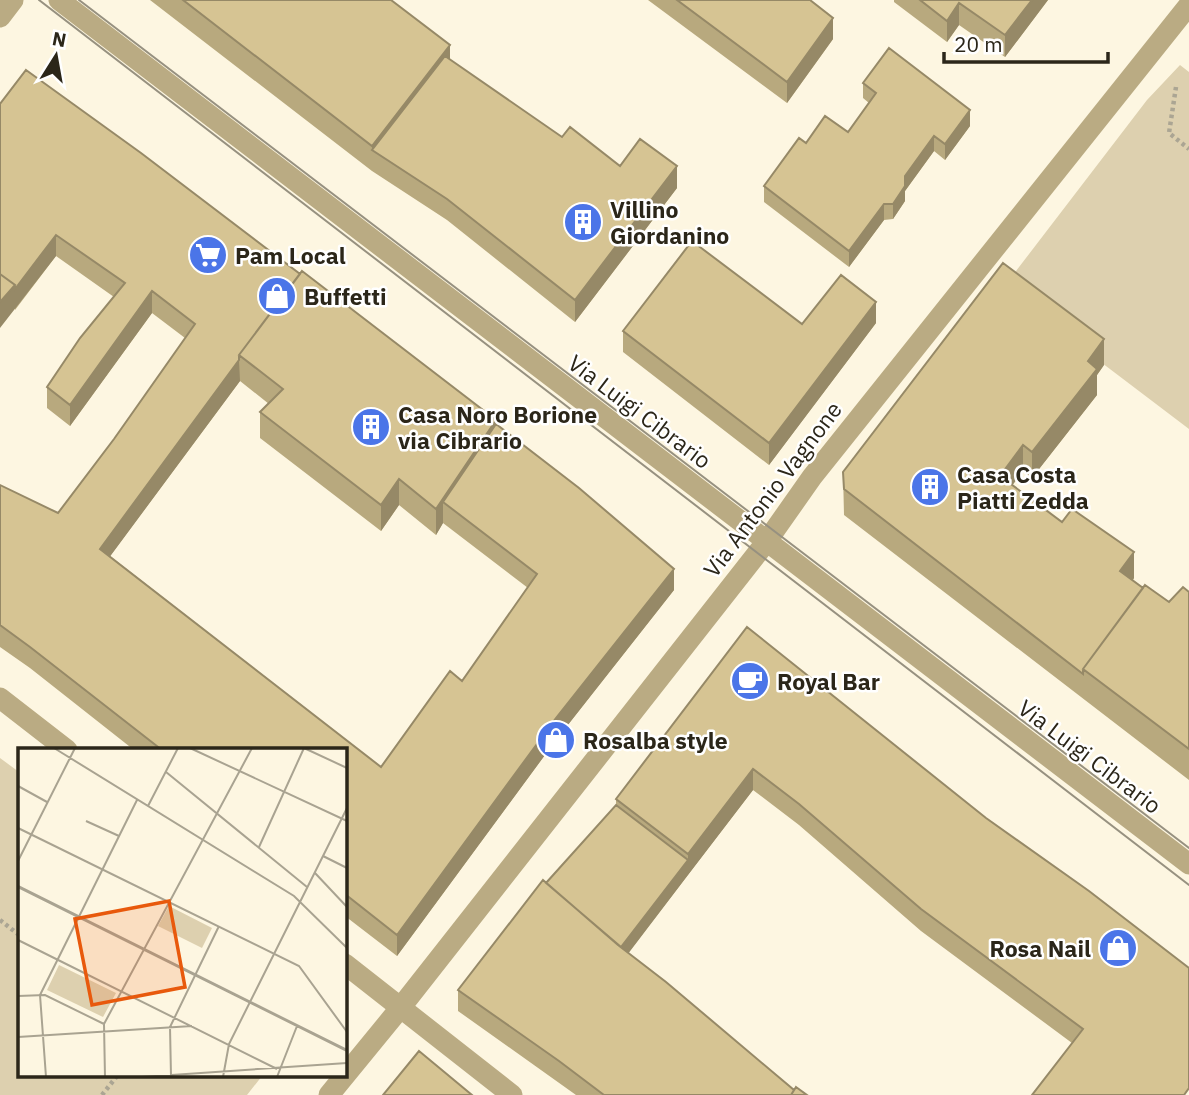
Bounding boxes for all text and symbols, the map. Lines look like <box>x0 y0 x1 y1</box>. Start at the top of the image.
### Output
north arrow <box>21 21 91 91</box>
scale bar <box>944 21 1108 65</box>
text: N <box>50 26 68 52</box>
text: 20 m <box>954 30 1003 58</box>
place label: Villino Giordanino <box>610 194 729 250</box>
building icon: Villino Giordanino <box>562 201 604 243</box>
supermarket icon: Pam Local <box>187 234 229 276</box>
place label: Pam Local <box>235 240 346 270</box>
shop icon: Buffetti <box>256 275 298 317</box>
place label: Buffetti <box>304 281 387 311</box>
street label: Via Luigi Cibrario <box>562 347 718 475</box>
street label: Via Antonio Vagnone <box>696 395 848 583</box>
place label: Casa Noro Borione via Cibrario <box>398 399 597 455</box>
building icon: Casa Noro Borione via Cibrario <box>350 406 392 448</box>
place label: Casa Costa Piatti Zedda <box>957 459 1089 515</box>
building icon: Casa Costa Piatti Zedda <box>909 466 951 508</box>
cafe icon: Royal Bar <box>729 660 771 702</box>
place label: Royal Bar <box>777 666 880 696</box>
street label: Via Luigi Cibrario <box>1012 692 1168 820</box>
shop icon: Rosalba style <box>535 719 577 761</box>
place label: Rosalba style <box>583 725 728 755</box>
inset map <box>18 748 346 1078</box>
shop icon: Rosa Nail <box>1097 927 1139 969</box>
place label: Rosa Nail <box>989 933 1091 963</box>

